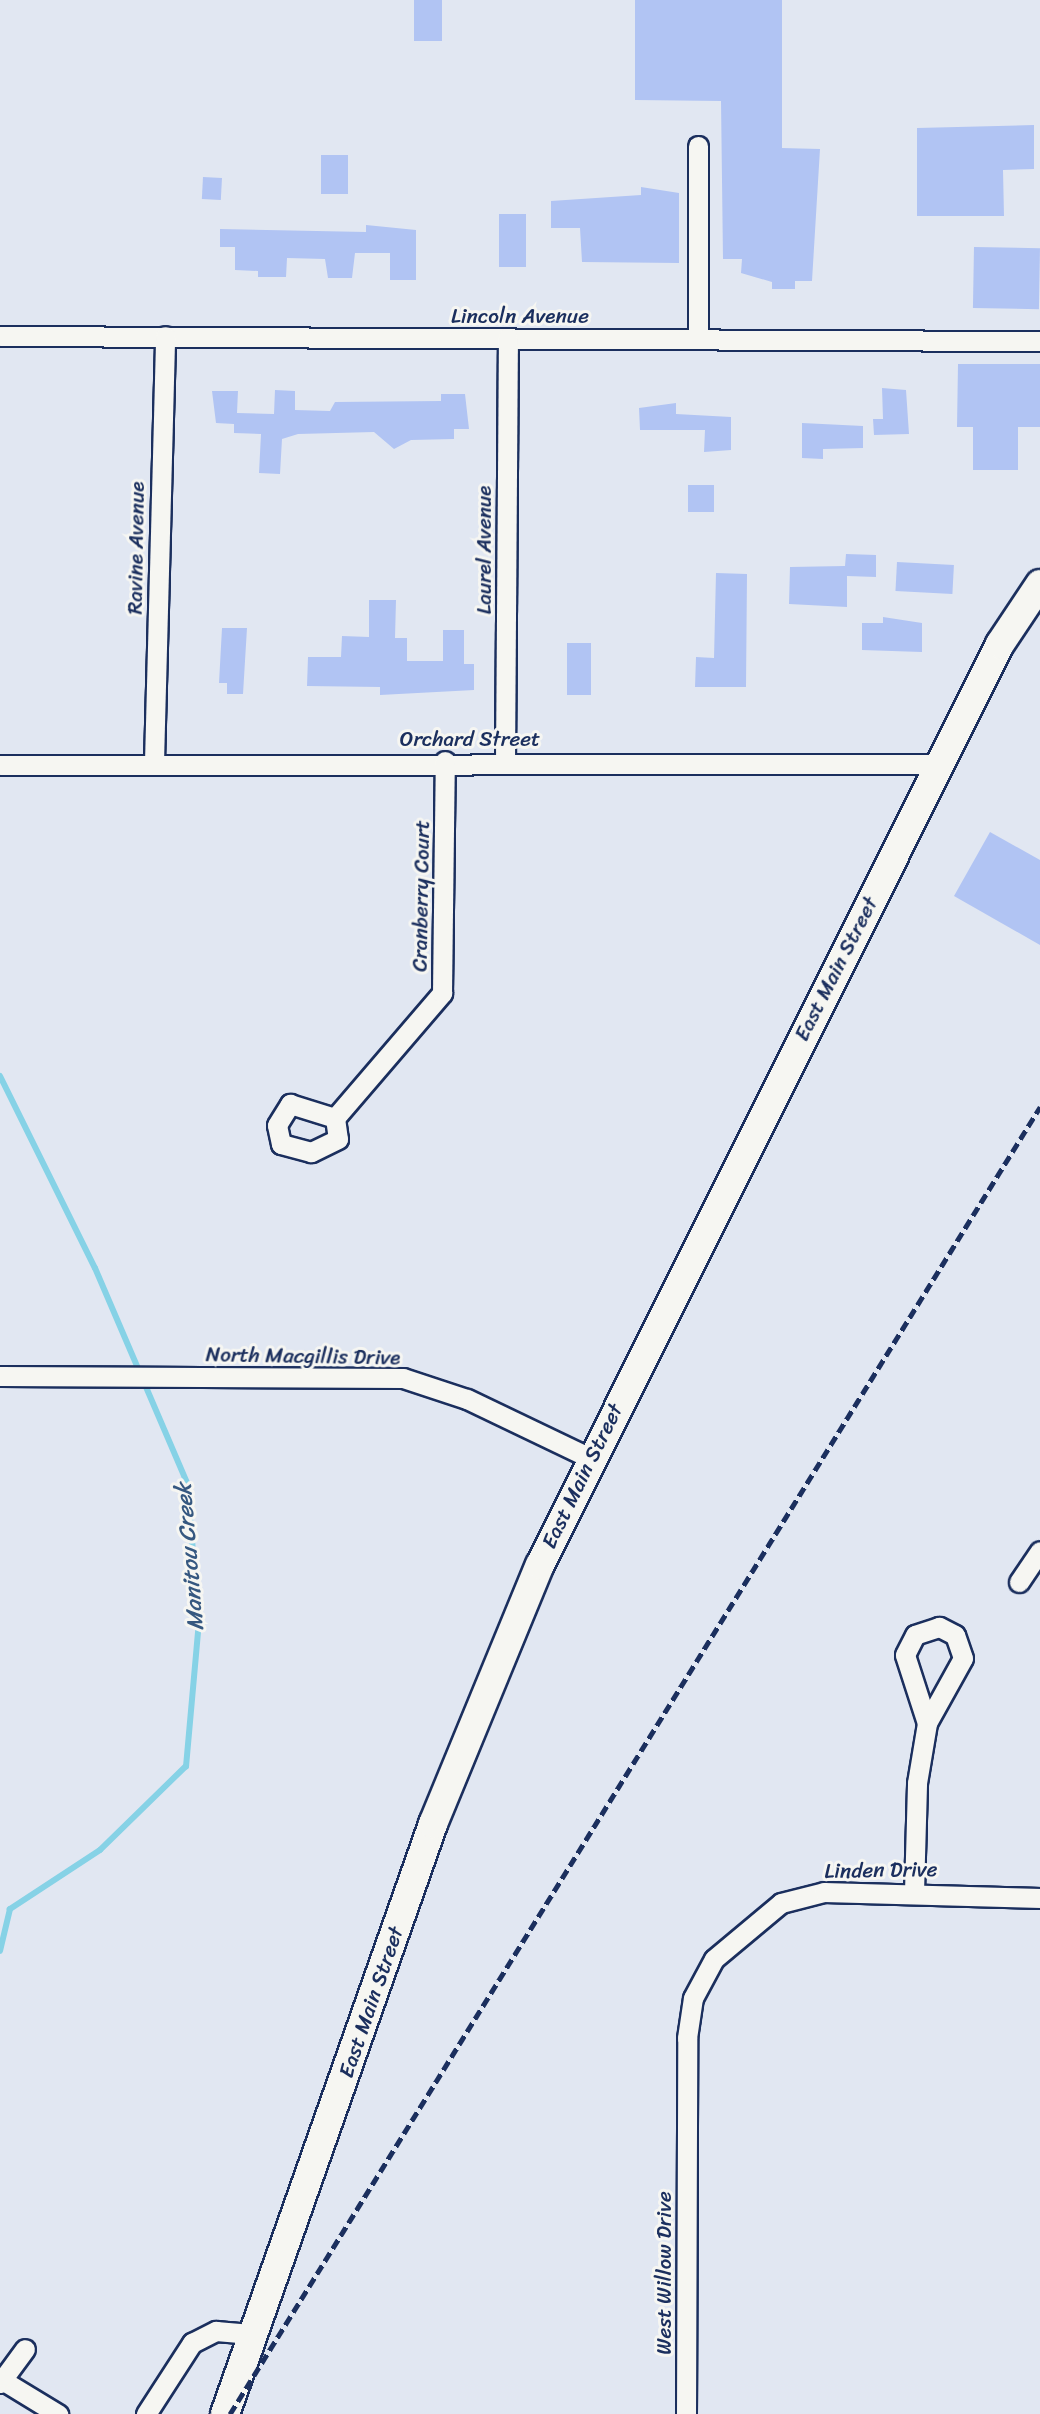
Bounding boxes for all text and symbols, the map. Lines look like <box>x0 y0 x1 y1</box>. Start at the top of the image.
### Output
street label: Lincoln Avenue <box>451 303 589 329</box>
street label: Ravine Avenue <box>122 481 150 615</box>
street label: Laurel Avenue <box>471 486 497 614</box>
street label: Orchard Street <box>400 726 540 752</box>
street label: Cranberry Court <box>407 820 435 972</box>
street label: East Main Street <box>789 893 883 1045</box>
street label: North Macgillis Drive <box>206 1342 400 1370</box>
street label: East Main Street <box>536 1400 628 1552</box>
water label: Manitou Creek <box>170 1482 210 1632</box>
street label: Linden Drive <box>824 1856 938 1884</box>
street label: East Main Street <box>333 1923 409 2081</box>
street label: West Willow Drive <box>651 2191 677 2355</box>

